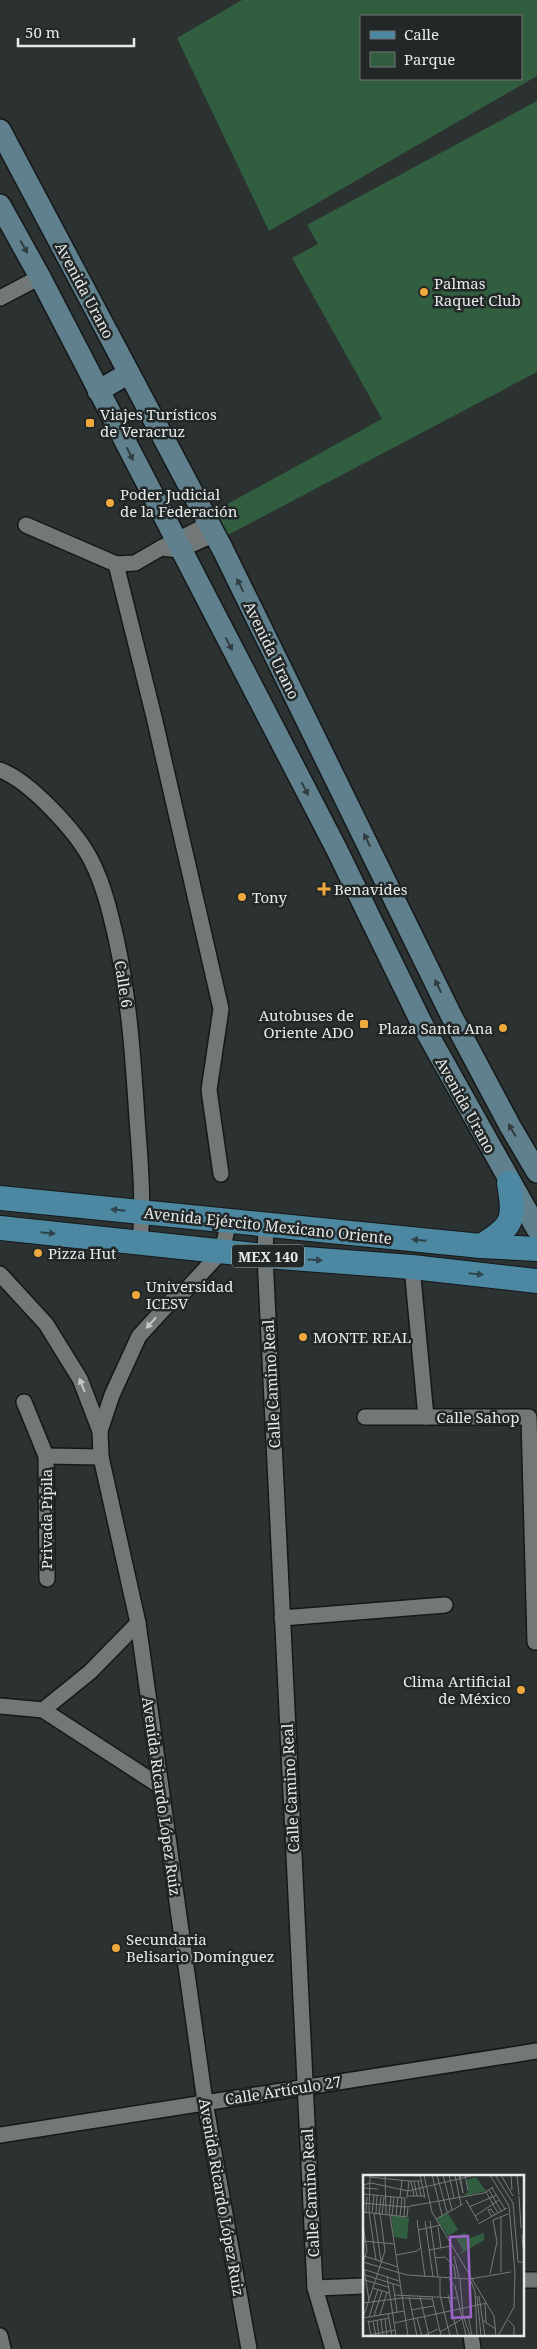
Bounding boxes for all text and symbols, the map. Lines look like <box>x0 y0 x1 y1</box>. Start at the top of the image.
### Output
scale bar <box>18 15 134 47</box>
legend <box>360 15 522 80</box>
text: 50 m <box>25 22 60 42</box>
text: Calle <box>404 24 439 44</box>
text: Parque <box>404 49 455 69</box>
street label: Avenida Urano <box>51 238 119 342</box>
one-way arrow <box>19 241 28 254</box>
place label: Palmas Raquet Club <box>434 273 521 310</box>
marker: Palmas Raquet Club <box>418 286 430 298</box>
place label: Viajes Turísticos de Veracruz <box>100 404 217 441</box>
marker: Viajes Turísticos de Veracruz <box>84 417 96 429</box>
one-way arrow <box>126 447 134 461</box>
place label: Poder Judicial de la Federación <box>120 484 238 521</box>
marker: Poder Judicial de la Federación <box>104 497 116 509</box>
one-way arrow <box>236 577 244 592</box>
street label: Avenida Urano <box>240 598 304 702</box>
one-way arrow <box>225 637 233 652</box>
one-way arrow <box>301 781 309 796</box>
one-way arrow <box>363 832 371 847</box>
place label: Benavides <box>334 879 408 899</box>
marker: Benavides <box>318 883 330 895</box>
place label: Tony <box>252 887 287 907</box>
marker: Tony <box>236 891 248 903</box>
street label: Calle 6 <box>110 959 138 1009</box>
one-way arrow <box>434 979 442 993</box>
place label: Autobuses de Oriente ADO <box>259 1005 354 1042</box>
marker: Autobuses de Oriente ADO <box>358 1018 370 1030</box>
place label: Plaza Santa Ana <box>378 1018 493 1038</box>
marker: Plaza Santa Ana <box>497 1022 509 1034</box>
street label: Avenida Urano <box>431 1053 501 1157</box>
one-way arrow <box>508 1124 517 1137</box>
street label: Avenida Ejército Mexicano Oriente <box>143 1202 393 1248</box>
one-way arrow <box>109 1206 125 1214</box>
one-way arrow <box>41 1229 57 1237</box>
one-way arrow <box>410 1236 426 1244</box>
place label: Pizza Hut <box>48 1243 116 1263</box>
road number: MEX 140 <box>232 1244 304 1268</box>
marker: Pizza Hut <box>32 1247 44 1259</box>
one-way arrow <box>307 1256 323 1264</box>
one-way arrow <box>469 1270 485 1278</box>
place label: Universidad ICESV <box>146 1276 233 1313</box>
marker: Universidad ICESV <box>130 1289 142 1301</box>
one-way arrow <box>146 1317 157 1330</box>
street label: Calle Camino Real <box>258 1319 284 1449</box>
place label: MONTE REAL <box>313 1327 411 1347</box>
marker: MONTE REAL <box>297 1331 309 1343</box>
one-way arrow <box>78 1378 86 1392</box>
street label: Calle Sahop <box>437 1407 519 1427</box>
street label: Privada Pípila <box>36 1469 56 1569</box>
place label: Clima Artificial de México <box>403 1671 511 1708</box>
marker: Clima Artificial de México <box>515 1684 527 1696</box>
street label: Avenida Ricardo López Ruiz <box>138 1695 186 1897</box>
street label: Calle Camino Real <box>277 1723 303 1853</box>
place label: Secundaria Belisario Domínguez <box>126 1929 274 1966</box>
marker: Secundaria Belisario Domínguez <box>110 1942 122 1954</box>
street label: Calle Artículo 27 <box>223 2071 343 2109</box>
street label: Avenida Ricardo López Ruiz <box>195 2097 249 2297</box>
street label: Calle Camino Real <box>297 2128 323 2258</box>
inset map <box>363 2175 524 2336</box>

